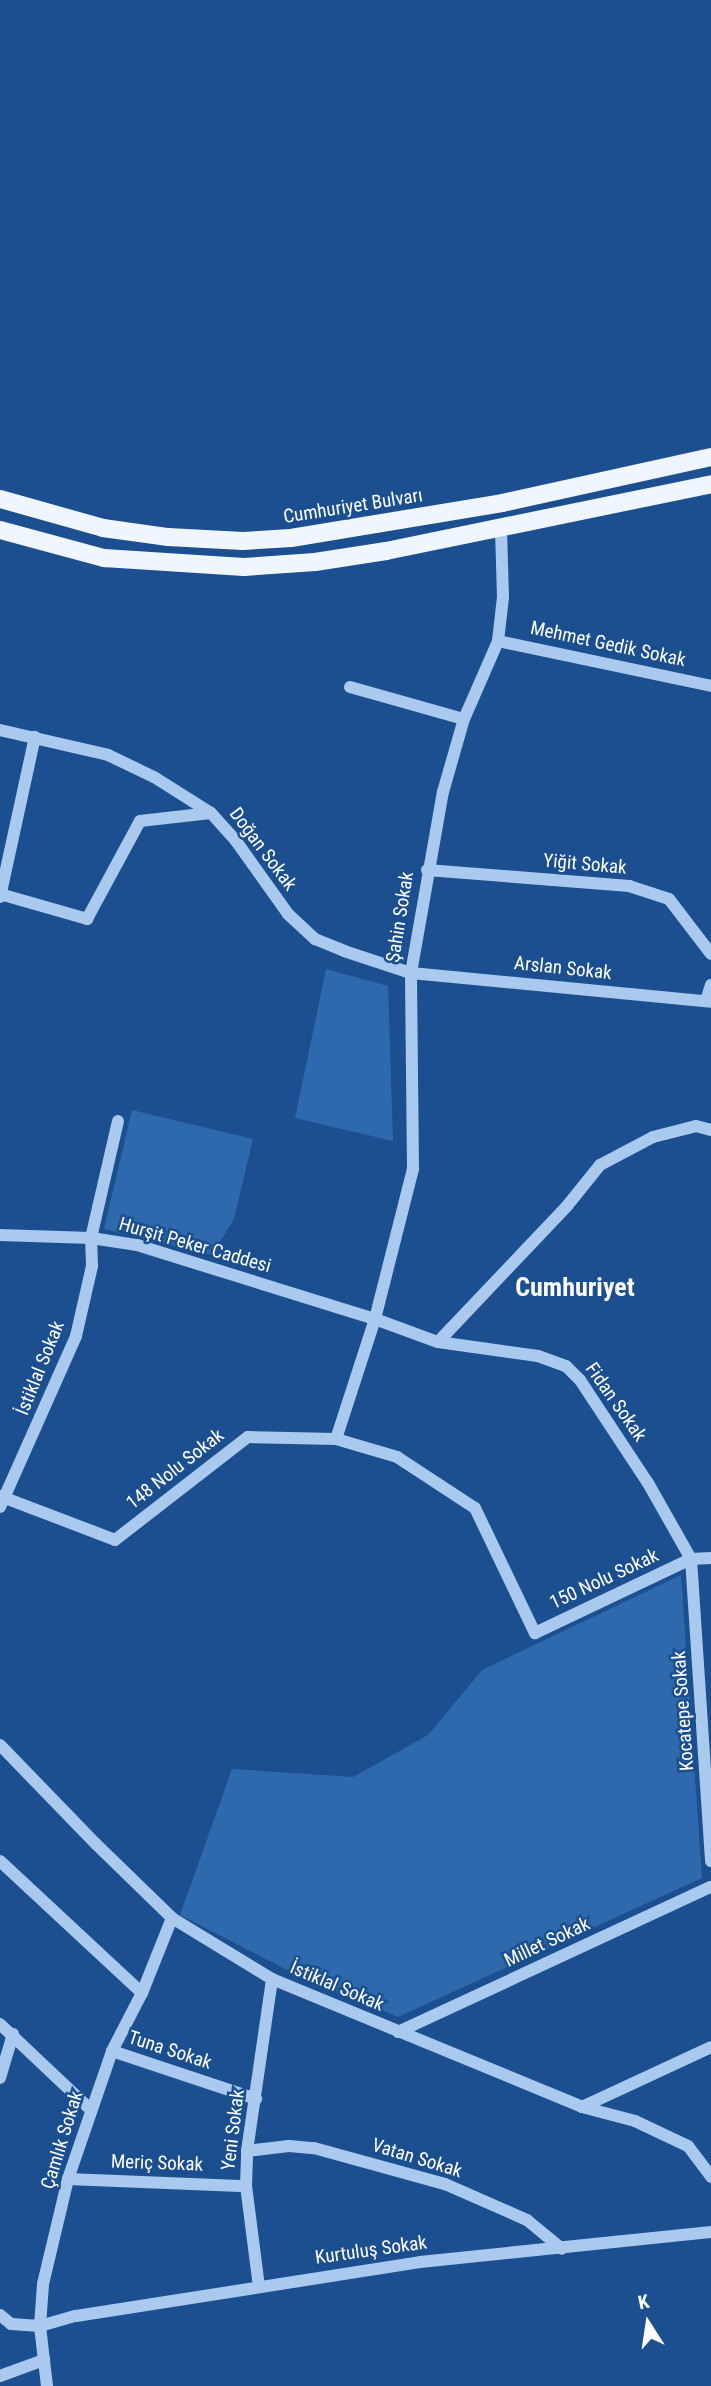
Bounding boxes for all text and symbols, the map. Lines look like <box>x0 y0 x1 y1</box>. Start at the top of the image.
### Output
street label: Cumhuriyet Bulvarı <box>282 484 424 528</box>
street label: Mehmet Gedik Sokak <box>528 616 688 672</box>
street label: Doğan Sokak <box>224 803 302 895</box>
street label: Yiğit Sokak <box>542 849 628 879</box>
street label: Şahin Sokak <box>382 870 418 964</box>
street label: Arslan Sokak <box>513 952 613 984</box>
street label: Hurşit Peker Caddesi <box>116 1212 274 1278</box>
district label: Cumhuriyet <box>515 1272 635 1304</box>
street label: İstiklal Sokak <box>11 1317 69 1419</box>
street label: Fidan Sokak <box>581 1358 651 1446</box>
street label: 148 Nolu Sokak <box>122 1424 228 1514</box>
street label: 150 Nolu Sokak <box>546 1544 662 1614</box>
street label: Kocatepe Sokak <box>667 1650 699 1772</box>
street label: Millet Sokak <box>501 1912 593 1972</box>
street label: İstiklal Sokak <box>287 1956 387 2016</box>
street label: Tuna Sokak <box>125 2026 215 2074</box>
street label: Çamlık Sokak <box>36 2088 88 2192</box>
street label: Yeni Sokak <box>217 2088 249 2172</box>
street label: Vatan Sokak <box>369 2133 465 2183</box>
street label: Meriç Sokak <box>111 2150 203 2176</box>
street label: Kurtuluş Sokak <box>314 2231 428 2269</box>
north arrow <box>613 2288 683 2358</box>
text: K <box>636 2290 651 2314</box>

